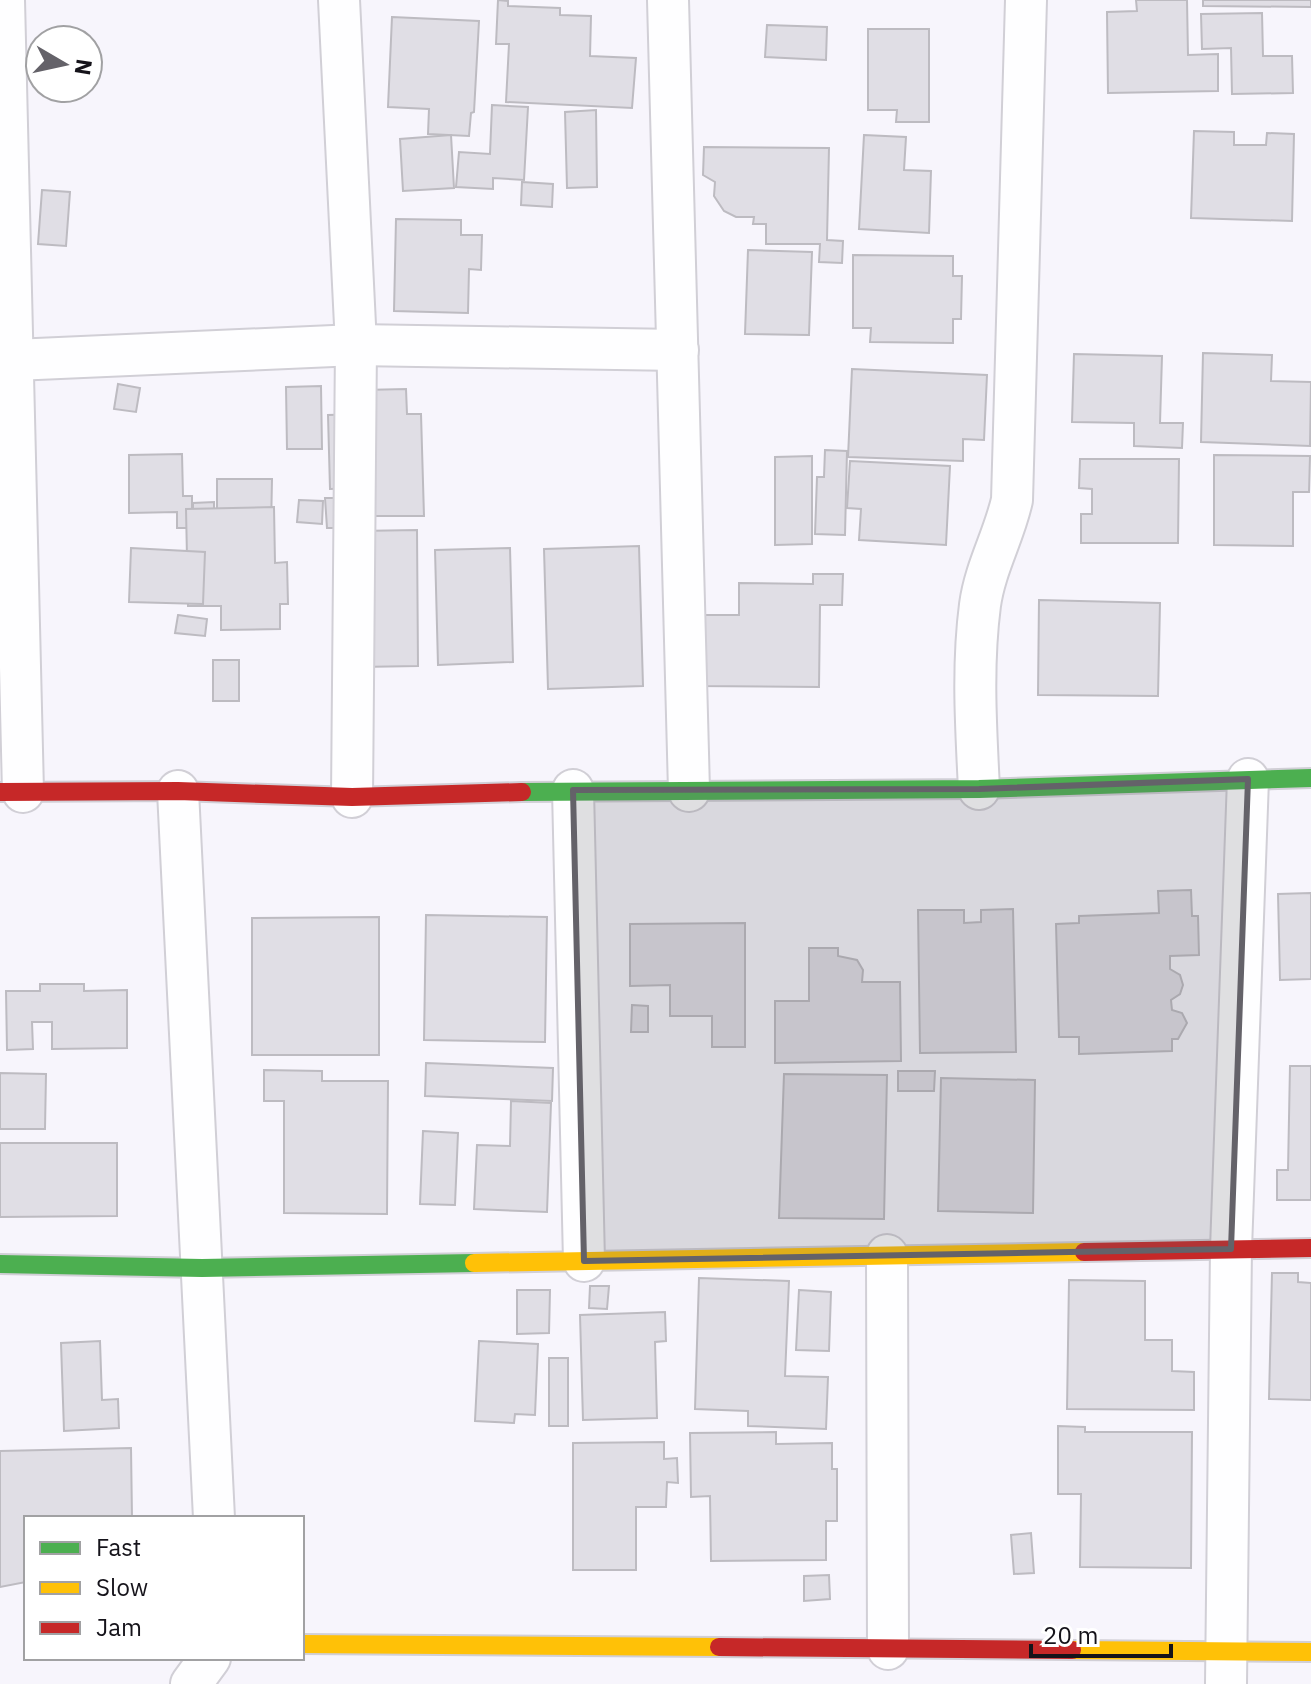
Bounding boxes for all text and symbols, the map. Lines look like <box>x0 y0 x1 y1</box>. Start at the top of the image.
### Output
north arrow <box>24 24 104 104</box>
text: N <box>69 57 100 77</box>
legend <box>24 1516 304 1660</box>
text: Fast <box>96 1531 141 1563</box>
text: Slow <box>96 1571 148 1603</box>
scale bar <box>1031 1608 1171 1658</box>
text: Jam <box>96 1611 142 1643</box>
text: 20 m <box>1043 1619 1098 1651</box>

